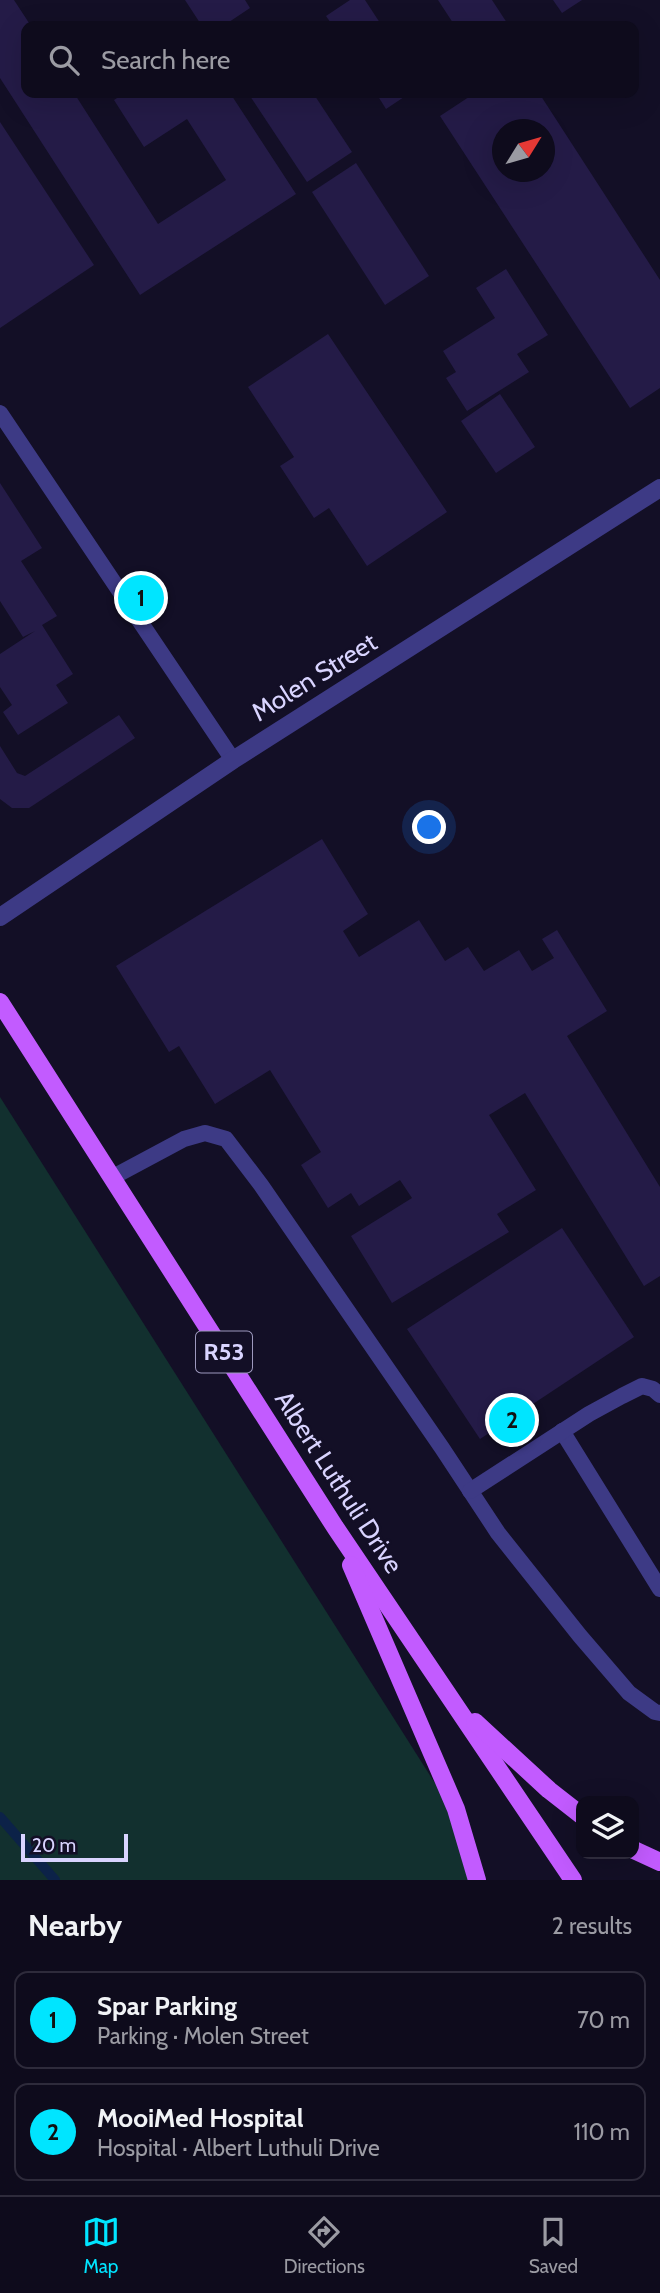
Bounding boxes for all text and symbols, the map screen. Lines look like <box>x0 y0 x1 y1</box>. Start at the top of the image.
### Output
search box <box>21 21 639 98</box>
icon: search <box>45 41 83 79</box>
text: Search here <box>101 44 230 76</box>
north arrow <box>492 119 555 182</box>
pin: 1 <box>118 572 164 624</box>
street label: Molen Street <box>245 626 383 728</box>
your location <box>412 810 446 844</box>
road number: R53 <box>196 1332 252 1372</box>
street label: Albert Luthuli Drive <box>268 1385 410 1579</box>
pin: 2 <box>489 1394 535 1446</box>
map controls <box>576 1796 639 1859</box>
button: layers <box>576 1796 639 1859</box>
scale bar <box>21 1831 128 1863</box>
text: 20 m <box>32 1834 76 1857</box>
text: Nearby <box>28 1907 122 1944</box>
text: 2 results <box>552 1912 632 1940</box>
text: Spar Parking <box>97 1990 237 2022</box>
text: 1 <box>49 2006 57 2034</box>
text: 70 m <box>577 2006 630 2034</box>
text: Parking · Molen Street <box>97 2022 309 2050</box>
text: MooiMed Hospital <box>97 2102 304 2134</box>
text: 2 <box>47 2118 59 2146</box>
text: 110 m <box>574 2118 630 2146</box>
text: Hospital · Albert Luthuli Drive <box>97 2134 380 2162</box>
tab: Map <box>82 2213 120 2278</box>
tab: Directions <box>284 2213 365 2278</box>
tab: Saved <box>529 2213 578 2278</box>

